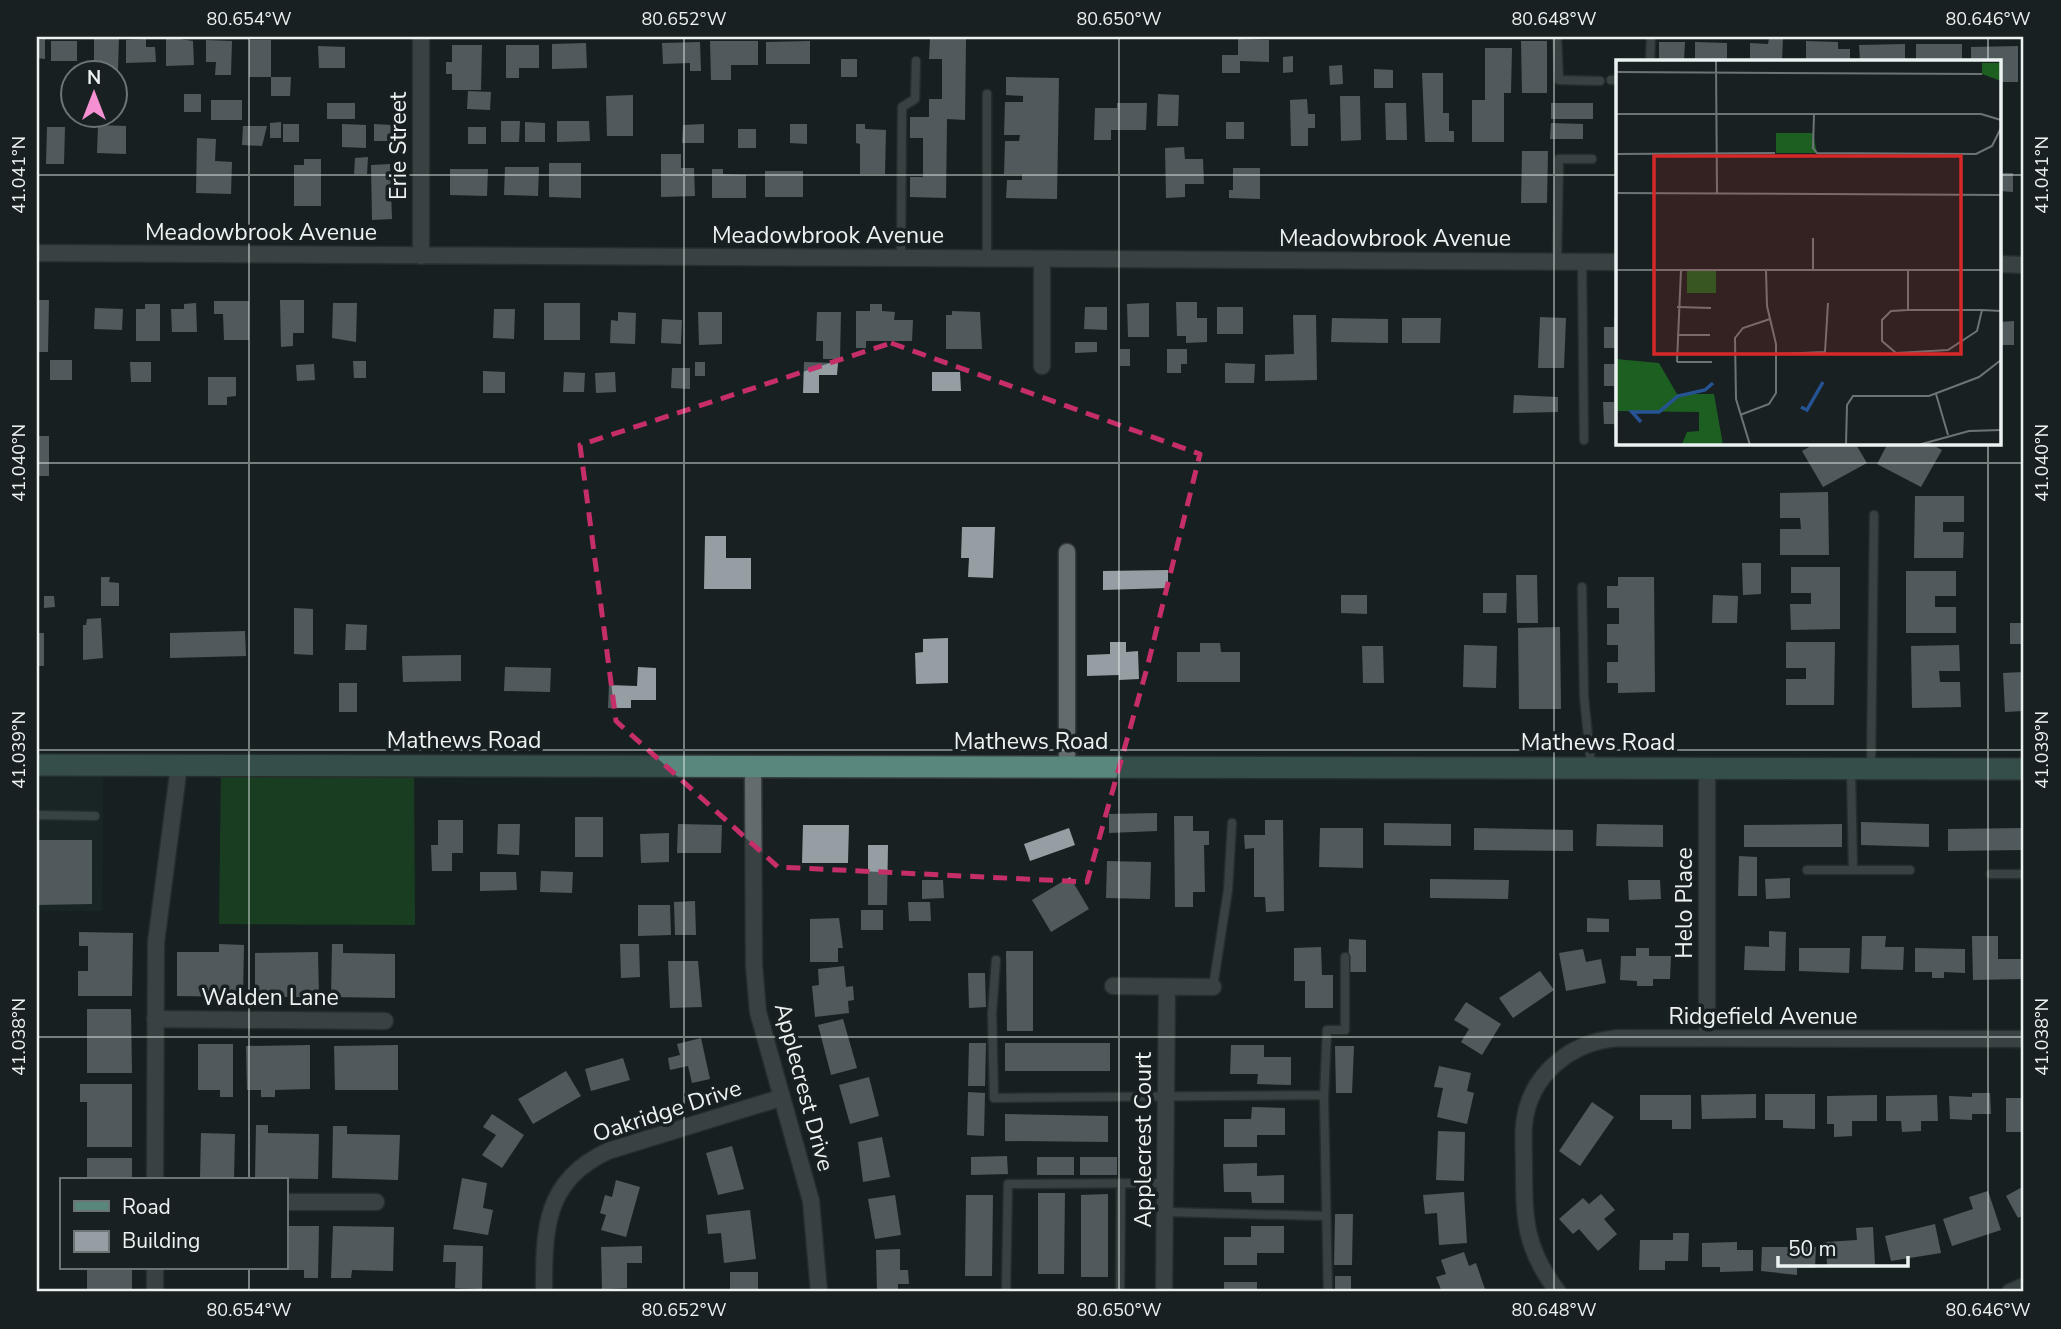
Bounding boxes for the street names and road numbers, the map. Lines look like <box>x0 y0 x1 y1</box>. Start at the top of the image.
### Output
street label: Erie Street <box>383 91 414 200</box>
street label: Meadowbrook Avenue <box>145 217 377 248</box>
street label: Meadowbrook Avenue <box>712 220 944 251</box>
street label: Meadowbrook Avenue <box>1279 223 1511 254</box>
street label: Mathews Road <box>387 725 541 756</box>
street label: Mathews Road <box>954 726 1108 757</box>
street label: Mathews Road <box>1521 727 1675 758</box>
street label: Helo Place <box>1669 847 1700 959</box>
street label: Walden Lane <box>201 982 339 1013</box>
street label: Applecrest Drive <box>767 999 841 1175</box>
street label: Ridgefield Avenue <box>1668 1001 1858 1032</box>
street label: Applecrest Court <box>1128 1051 1159 1228</box>
street label: Oakridge Drive <box>589 1072 745 1150</box>

